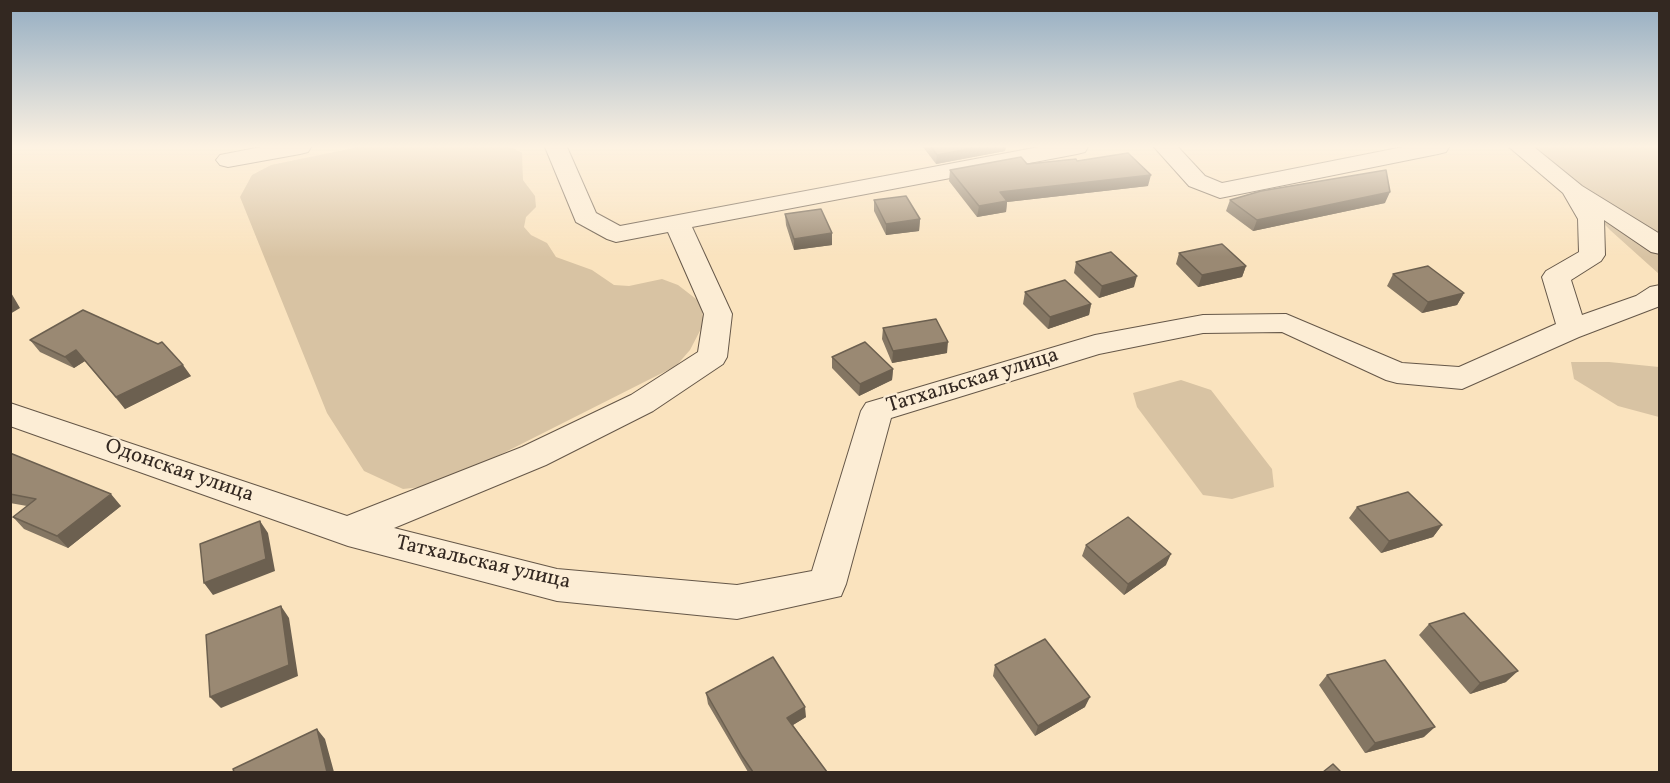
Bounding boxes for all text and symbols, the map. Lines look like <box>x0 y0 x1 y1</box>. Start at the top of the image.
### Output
street label: Татхальская улица <box>884 344 1062 420</box>
street label: Одонская улица <box>101 435 257 509</box>
street label: Татхальская улица <box>393 532 573 596</box>

